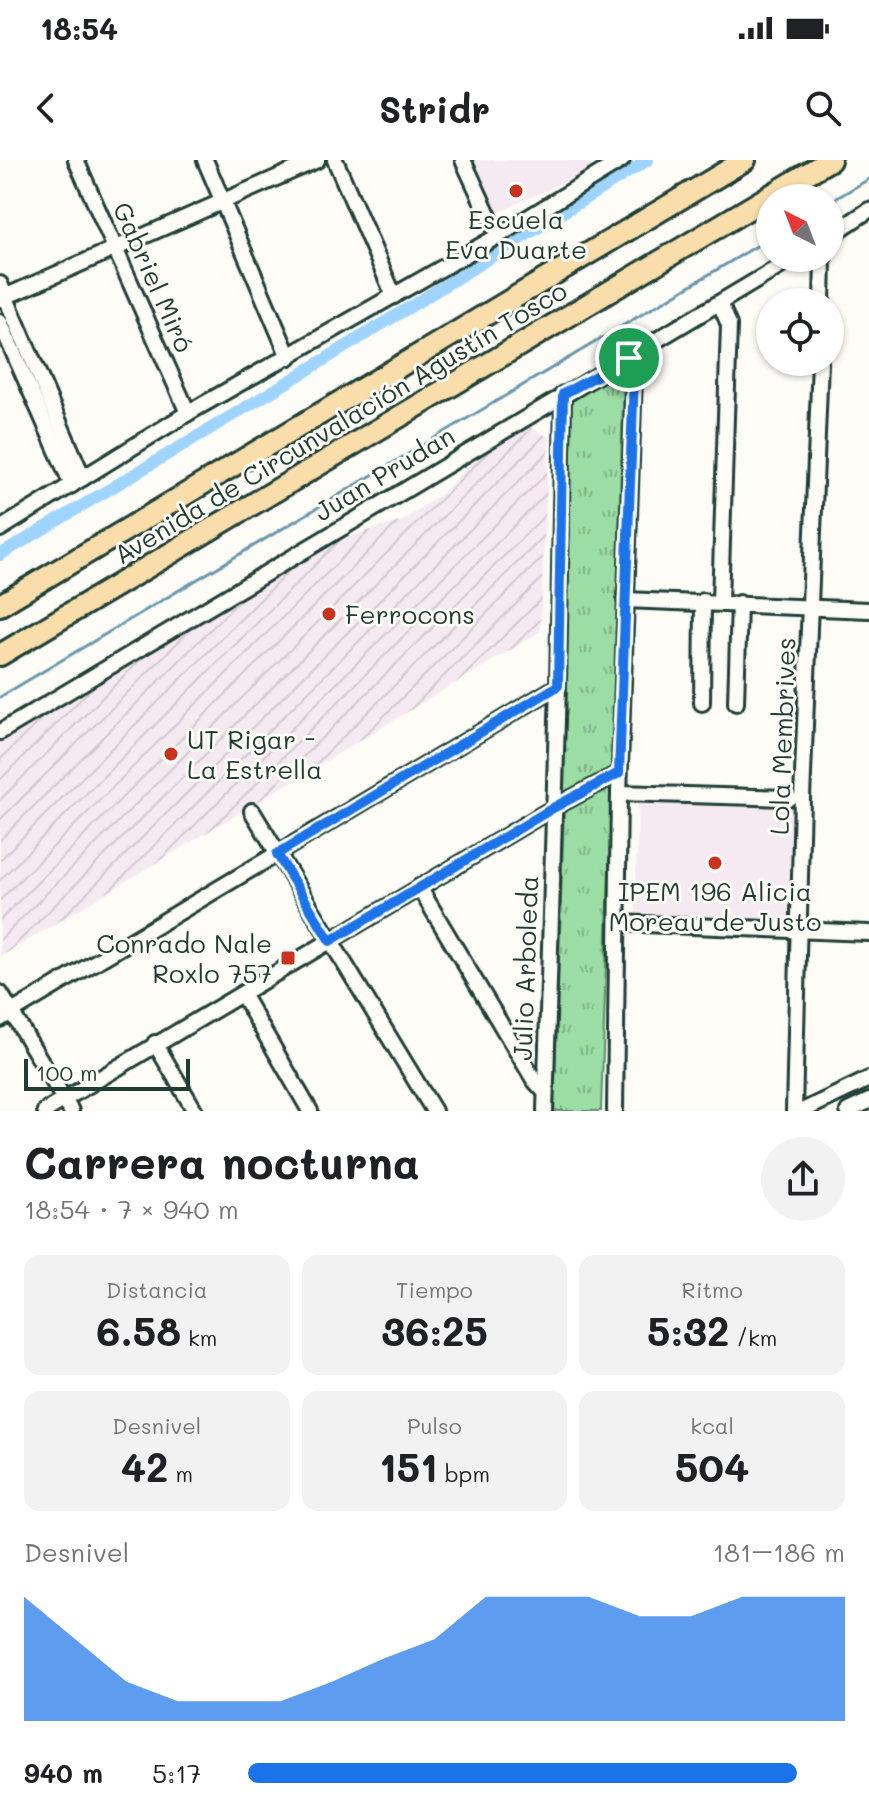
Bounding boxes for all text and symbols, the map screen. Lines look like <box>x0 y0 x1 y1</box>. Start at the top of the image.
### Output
text: 18:54 <box>40 8 118 48</box>
text: Stridr <box>379 85 490 132</box>
icon: back <box>24 86 68 130</box>
icon: search <box>801 86 845 130</box>
marker: Escuela Eva Duarte <box>507 182 525 200</box>
north arrow <box>756 184 844 272</box>
map controls <box>756 184 844 376</box>
street label: Gabriel Miró <box>106 196 202 358</box>
place label: Escuela Eva Duarte <box>445 202 587 266</box>
street label: Avenida de Circunvalación Agustín Tosco <box>107 273 573 571</box>
button: locate <box>756 288 844 376</box>
pin <box>595 324 663 392</box>
icon: arrive <box>607 336 651 380</box>
street label: Juan Prudan <box>308 418 460 528</box>
place label: Ferrocons <box>345 597 475 631</box>
marker: Ferrocons <box>320 605 338 623</box>
street label: Lola Membrives <box>762 637 802 835</box>
place label: UT Rigar - La Estrella <box>187 722 323 786</box>
marker: UT Rigar - La Estrella <box>162 745 180 763</box>
marker: IPEM 196 Alicia Moreau de Justo <box>706 854 724 872</box>
place label: IPEM 196 Alicia Moreau de Justo <box>609 874 821 938</box>
street label: Julio Arboleda <box>505 875 545 1061</box>
place label: Conrado Nale Roxlo 757 <box>96 926 272 990</box>
marker: Conrado Nale Roxlo 757 <box>279 949 297 967</box>
scale bar <box>24 1055 190 1091</box>
text: 100 m <box>36 1058 98 1087</box>
text: Carrera nocturna <box>24 1133 420 1190</box>
button: share <box>761 1137 845 1221</box>
text: 18:54 · 7 × 940 m <box>24 1192 239 1226</box>
text: Distancia <box>106 1275 208 1304</box>
text: Tiempo <box>396 1275 473 1304</box>
text: Ritmo <box>682 1275 743 1304</box>
text: 6.58 <box>96 1304 181 1356</box>
text: 36:25 <box>381 1304 488 1356</box>
text: 5:32 <box>647 1304 729 1356</box>
text: km <box>181 1323 217 1352</box>
text: /km <box>729 1323 777 1352</box>
text: Desnivel <box>112 1411 201 1440</box>
text: Pulso <box>407 1411 462 1440</box>
text: kcal <box>690 1411 734 1440</box>
text: 42 <box>121 1440 168 1492</box>
text: 151 <box>379 1440 438 1492</box>
text: 504 <box>675 1440 749 1492</box>
text: m <box>168 1459 193 1488</box>
text: bpm <box>438 1459 490 1488</box>
text: Desnivel <box>24 1535 129 1569</box>
text: 181–186 m <box>713 1535 845 1569</box>
text: 940 m <box>24 1756 103 1790</box>
text: 5:17 <box>152 1756 201 1790</box>

